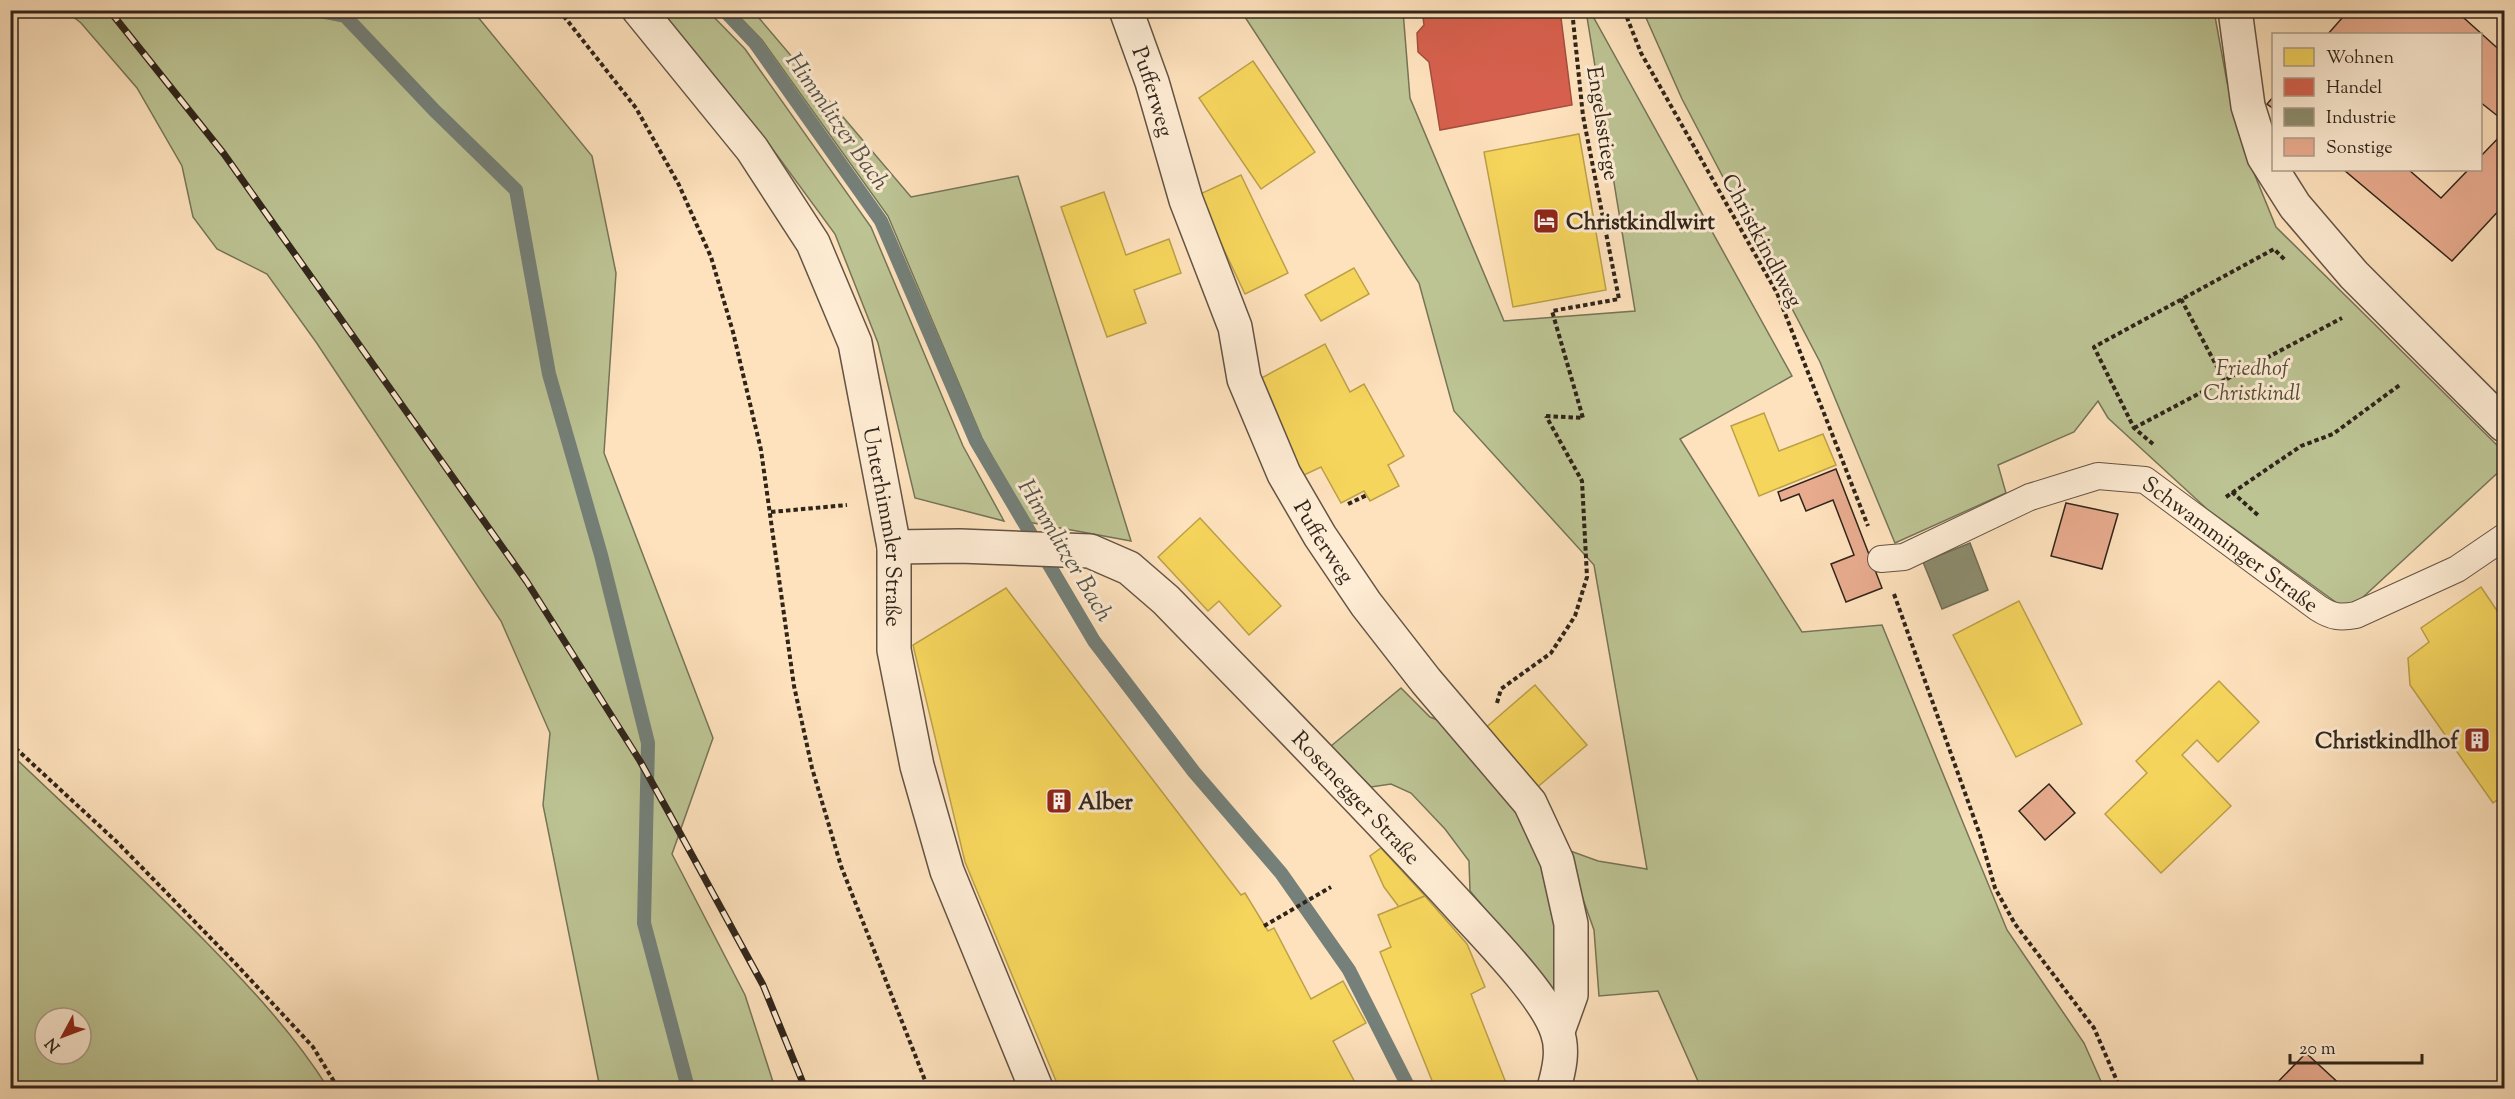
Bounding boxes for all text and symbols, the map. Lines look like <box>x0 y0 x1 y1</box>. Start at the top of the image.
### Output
legend <box>2272 33 2482 171</box>
street label: Pufferweg <box>1122 43 1180 141</box>
water label: Himmlitzer Bach <box>776 46 897 198</box>
text: Wohnen <box>2326 46 2394 72</box>
street label: Engelsstiege <box>1576 64 1626 183</box>
text: Handel <box>2326 76 2382 102</box>
text: Industrie <box>2326 106 2396 132</box>
text: Sonstige <box>2326 136 2393 162</box>
street label: Christkindlweg <box>1712 169 1809 314</box>
hotel icon: Christkindlwirt <box>1531 206 1561 236</box>
place label: Christkindlwirt <box>1566 208 1715 240</box>
park label: Friedhof Christkindl <box>2203 354 2301 411</box>
street label: Unterhimmler Straße <box>852 424 907 627</box>
street label: Schwamminger Straße <box>2134 470 2324 622</box>
water label: Himmlitzer Bach <box>1008 473 1120 629</box>
street label: Pufferweg <box>1284 495 1361 591</box>
street label: Rosenegger Straße <box>1283 725 1427 873</box>
building icon: Christkindlhof <box>2462 725 2492 755</box>
place label: Christkindlhof <box>2315 727 2459 759</box>
building icon: Alber <box>1044 786 1074 816</box>
place label: Alber <box>1078 788 1133 820</box>
north arrow <box>33 1006 93 1066</box>
scale bar <box>2290 1027 2422 1065</box>
text: N <box>41 1032 66 1057</box>
text: 20 m <box>2299 1037 2336 1063</box>

